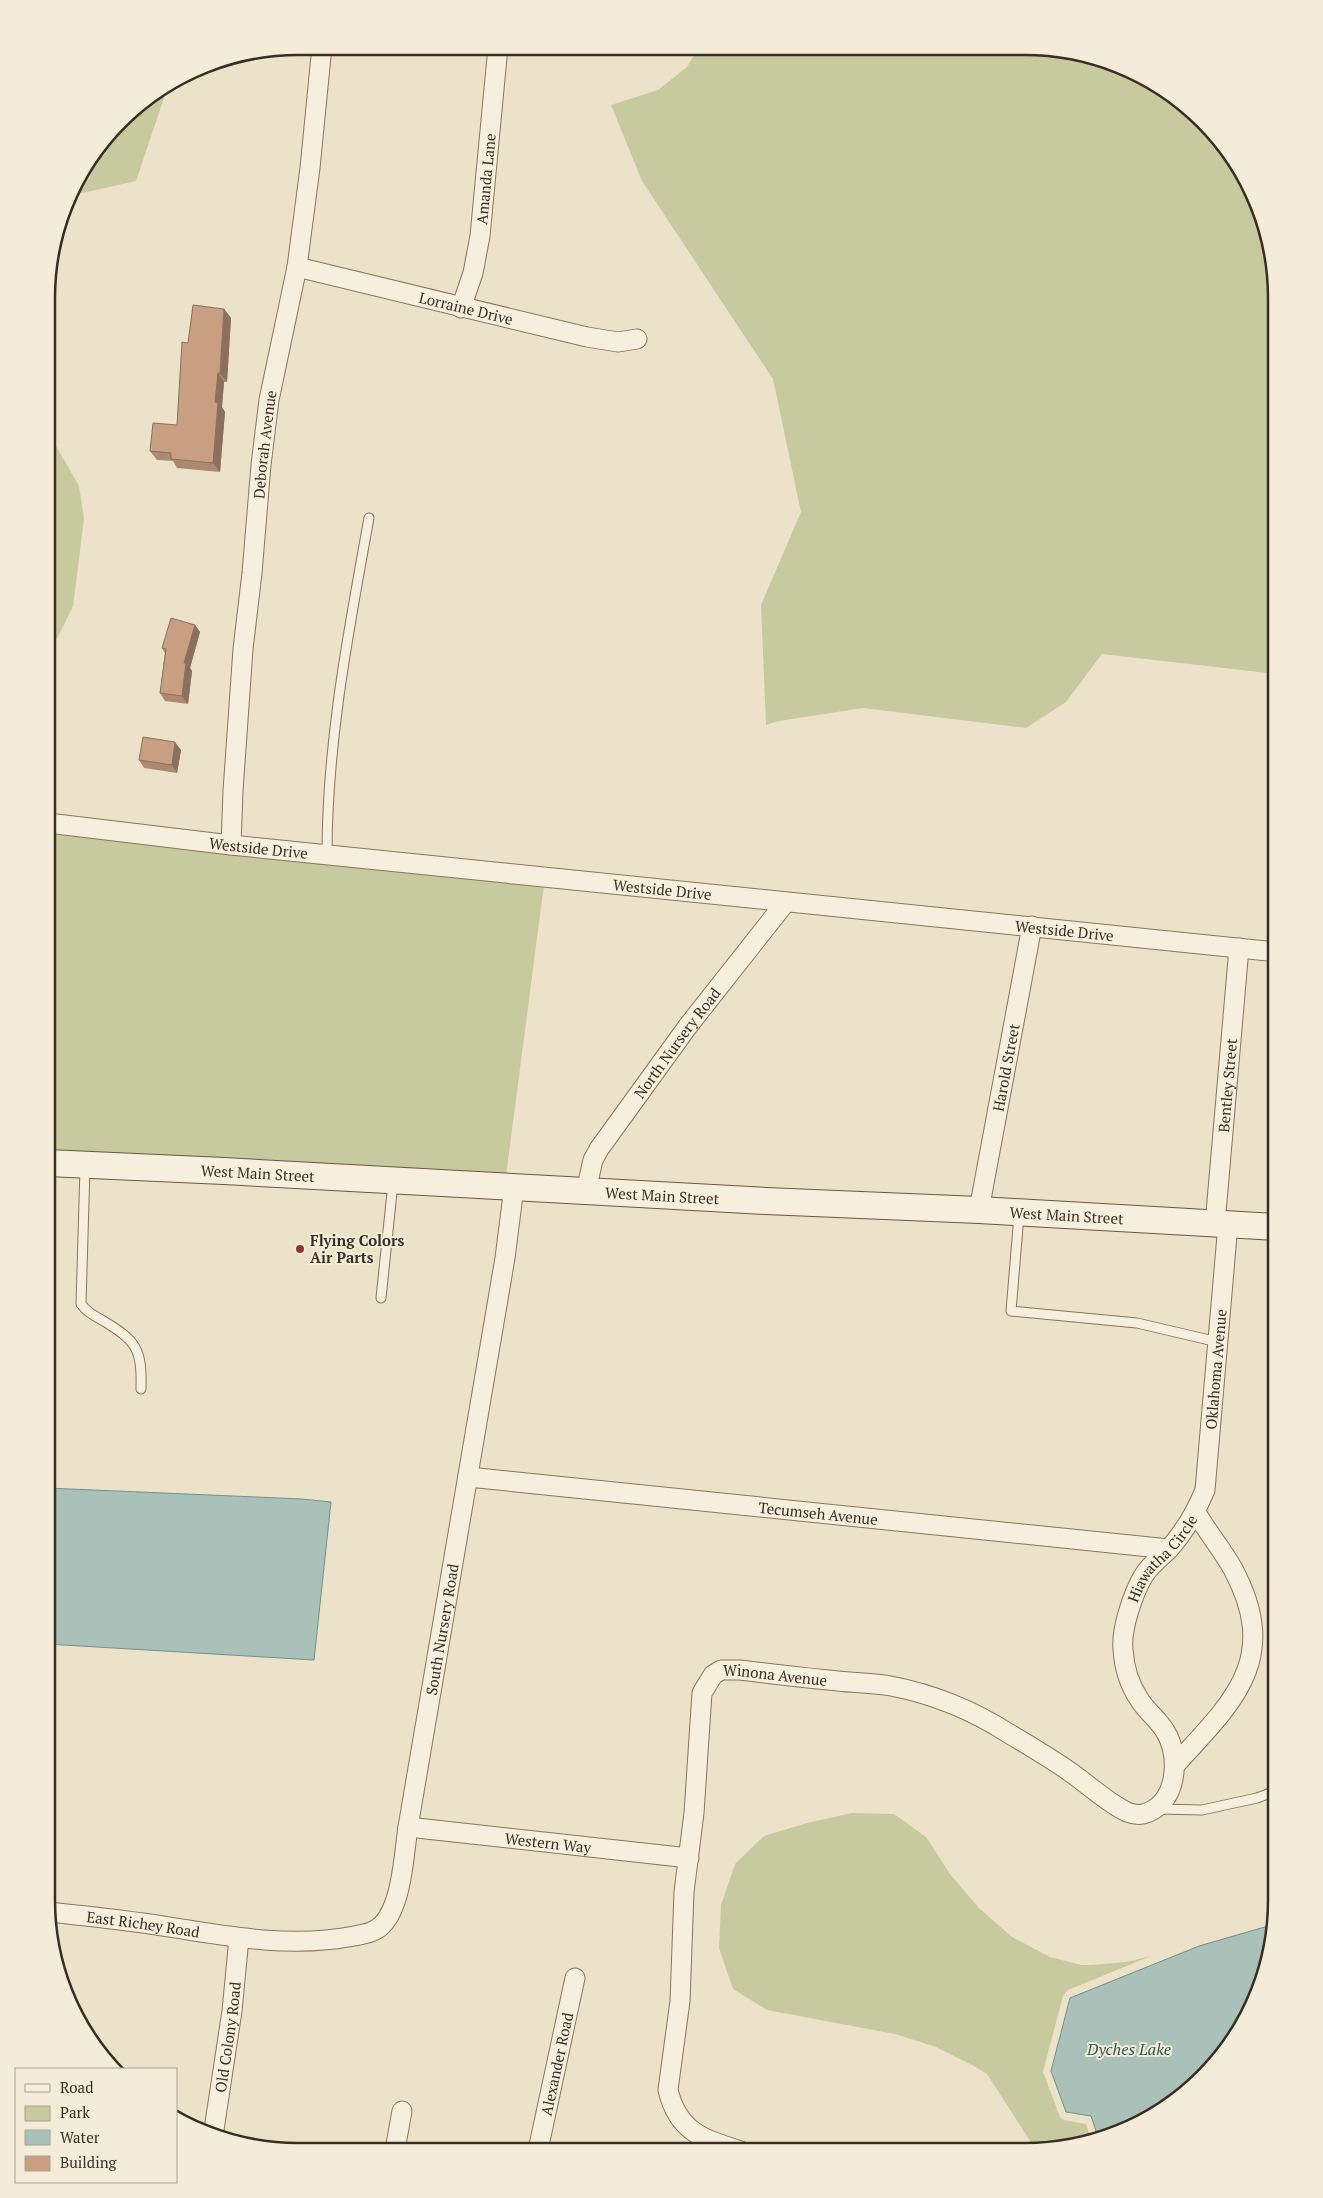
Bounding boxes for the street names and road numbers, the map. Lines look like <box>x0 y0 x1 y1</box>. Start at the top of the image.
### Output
street label: Amanda Lane <box>471 132 500 225</box>
street label: Lorraine Drive <box>417 287 515 329</box>
street label: Deborah Avenue <box>248 388 281 500</box>
street label: Westside Drive <box>208 832 309 863</box>
street label: Westside Drive <box>612 874 713 904</box>
street label: Westside Drive <box>1014 915 1115 945</box>
street label: North Nursery Road <box>629 983 725 1102</box>
street label: Harold Street <box>988 1021 1024 1113</box>
street label: Bentley Street <box>1213 1037 1241 1133</box>
street label: West Main Street <box>200 1160 316 1186</box>
street label: West Main Street <box>605 1182 720 1208</box>
street label: West Main Street <box>1009 1202 1125 1228</box>
street label: Oklahoma Avenue <box>1200 1308 1231 1430</box>
street label: Tecumseh Avenue <box>758 1497 879 1529</box>
street label: Hiawatha Circle <box>1122 1511 1201 1605</box>
street label: South Nursery Road <box>421 1562 463 1697</box>
street label: Winona Avenue <box>723 1660 828 1690</box>
street label: Western Way <box>504 1828 593 1857</box>
street label: East Richey Road <box>86 1906 201 1942</box>
street label: Old Colony Road <box>210 1981 245 2094</box>
street label: Alexander Road <box>536 2010 577 2117</box>

